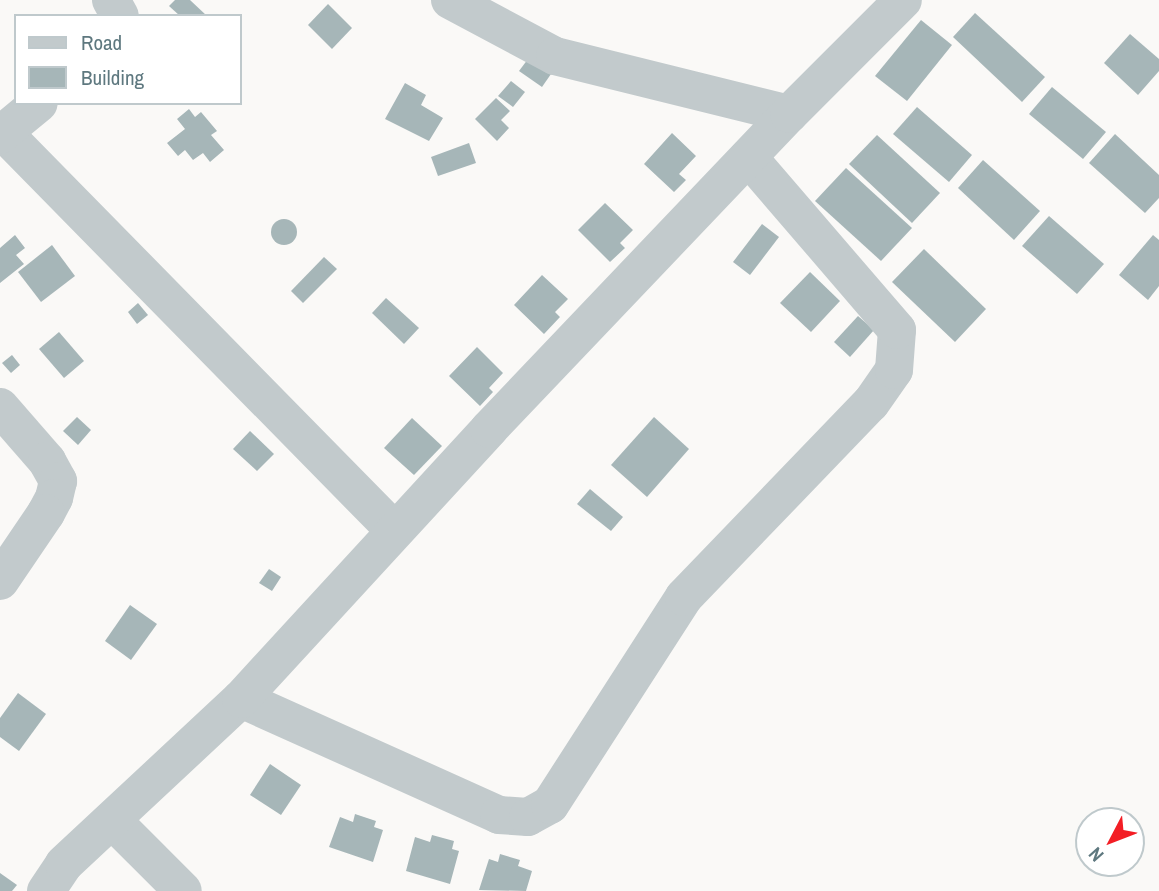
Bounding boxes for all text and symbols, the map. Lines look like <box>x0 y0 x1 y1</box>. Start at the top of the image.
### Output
legend <box>14 14 242 105</box>
text: Road <box>81 28 122 57</box>
text: Building <box>81 63 144 92</box>
north arrow <box>1075 807 1145 877</box>
text: N <box>1082 842 1109 868</box>

